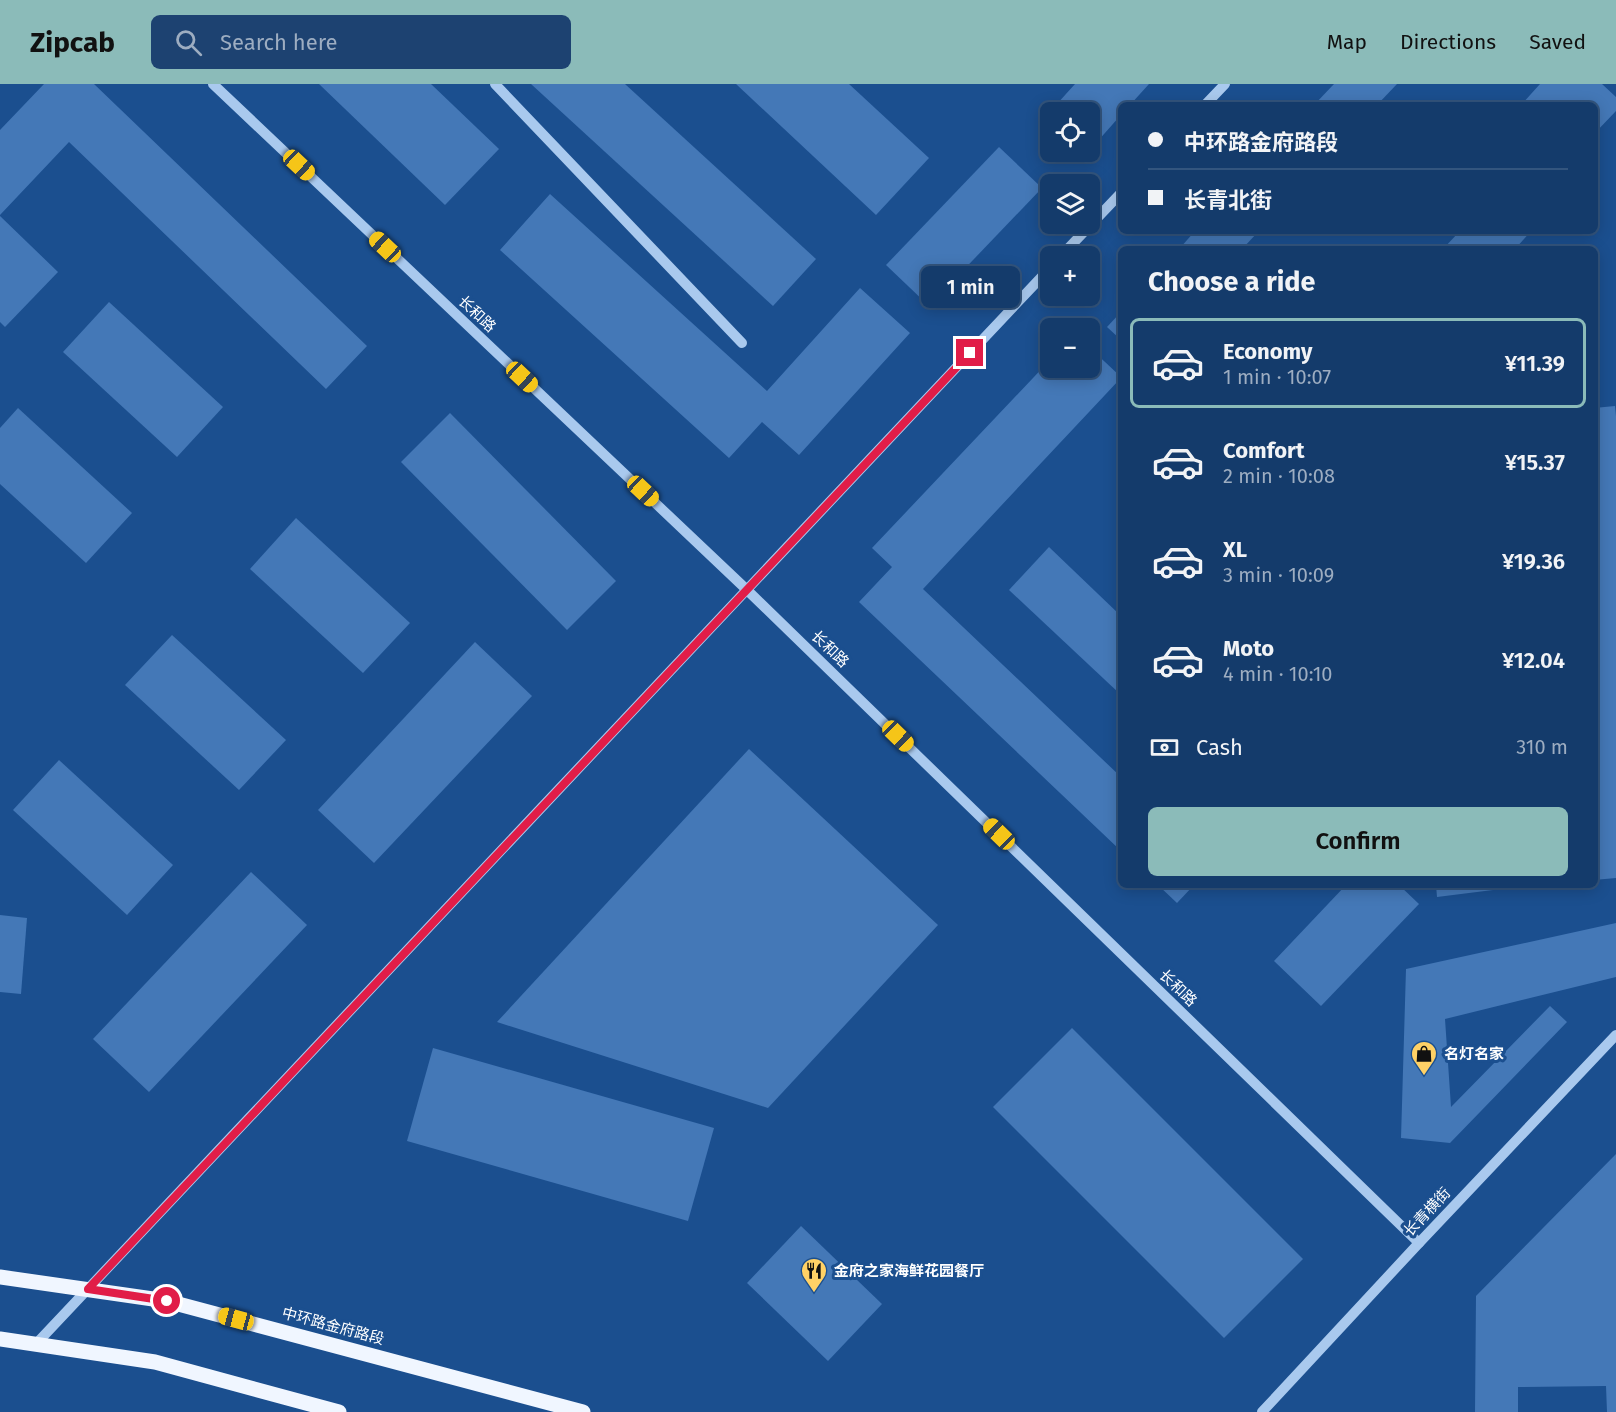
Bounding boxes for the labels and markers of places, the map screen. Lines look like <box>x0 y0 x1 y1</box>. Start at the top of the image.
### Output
shop icon: 名灯名家 <box>1409 1039 1439 1077</box>
place label: 名灯名家 <box>1444 1045 1504 1063</box>
restaurant icon: 金府之家海鲜花园餐厅 <box>799 1256 829 1294</box>
place label: 金府之家海鲜花园餐厅 <box>834 1262 984 1280</box>

